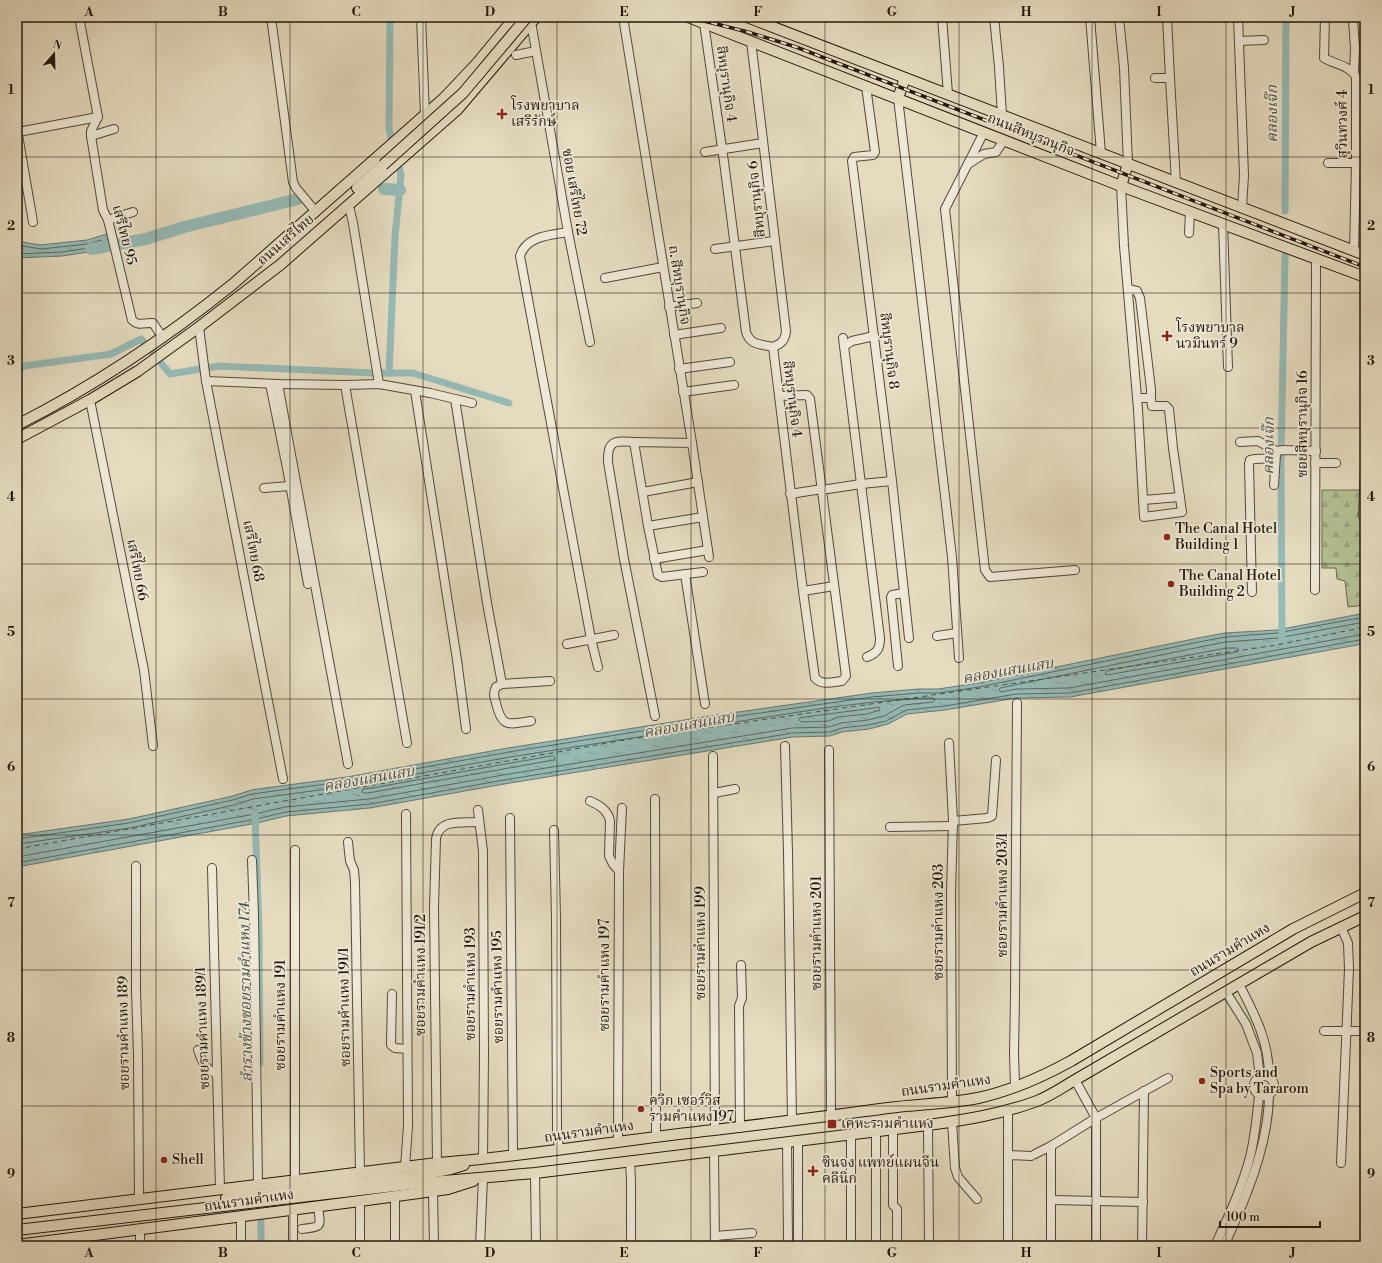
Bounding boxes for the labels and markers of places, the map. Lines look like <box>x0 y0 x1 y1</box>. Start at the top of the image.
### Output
place label: โรงพยาบาล เสรีรักษ์ <box>510 95 580 131</box>
marker: โรงพยาบาล เสรีรักษ์ <box>496 108 508 120</box>
place label: โรงพยาบาล นวมินทร์ 9 <box>1175 317 1245 353</box>
marker: โรงพยาบาล นวมินทร์ 9 <box>1161 330 1173 342</box>
place label: The Canal Hotel Building 1 <box>1174 520 1277 554</box>
marker: The Canal Hotel Building 1 <box>1162 532 1172 542</box>
place label: The Canal Hotel Building 2 <box>1178 567 1281 601</box>
marker: The Canal Hotel Building 2 <box>1166 579 1176 589</box>
place label: Sports and Spa by Tararom <box>1210 1064 1309 1098</box>
marker: Sports and Spa by Tararom <box>1197 1076 1207 1086</box>
place label: ควิก เซอร์วิส รามคำแหง197 <box>649 1091 734 1126</box>
marker: ควิก เซอร์วิส รามคำแหง197 <box>636 1104 646 1114</box>
place label: เคหะรามคำแหง <box>841 1115 934 1133</box>
marker: เคหะรามคำแหง <box>826 1118 838 1130</box>
place label: Shell <box>172 1151 204 1169</box>
place label: ซินจง แพทย์แผนจีน คลีนิก <box>822 1153 939 1188</box>
marker: Shell <box>159 1155 169 1165</box>
marker: ซินจง แพทย์แผนจีน คลีนิก <box>807 1165 819 1177</box>

